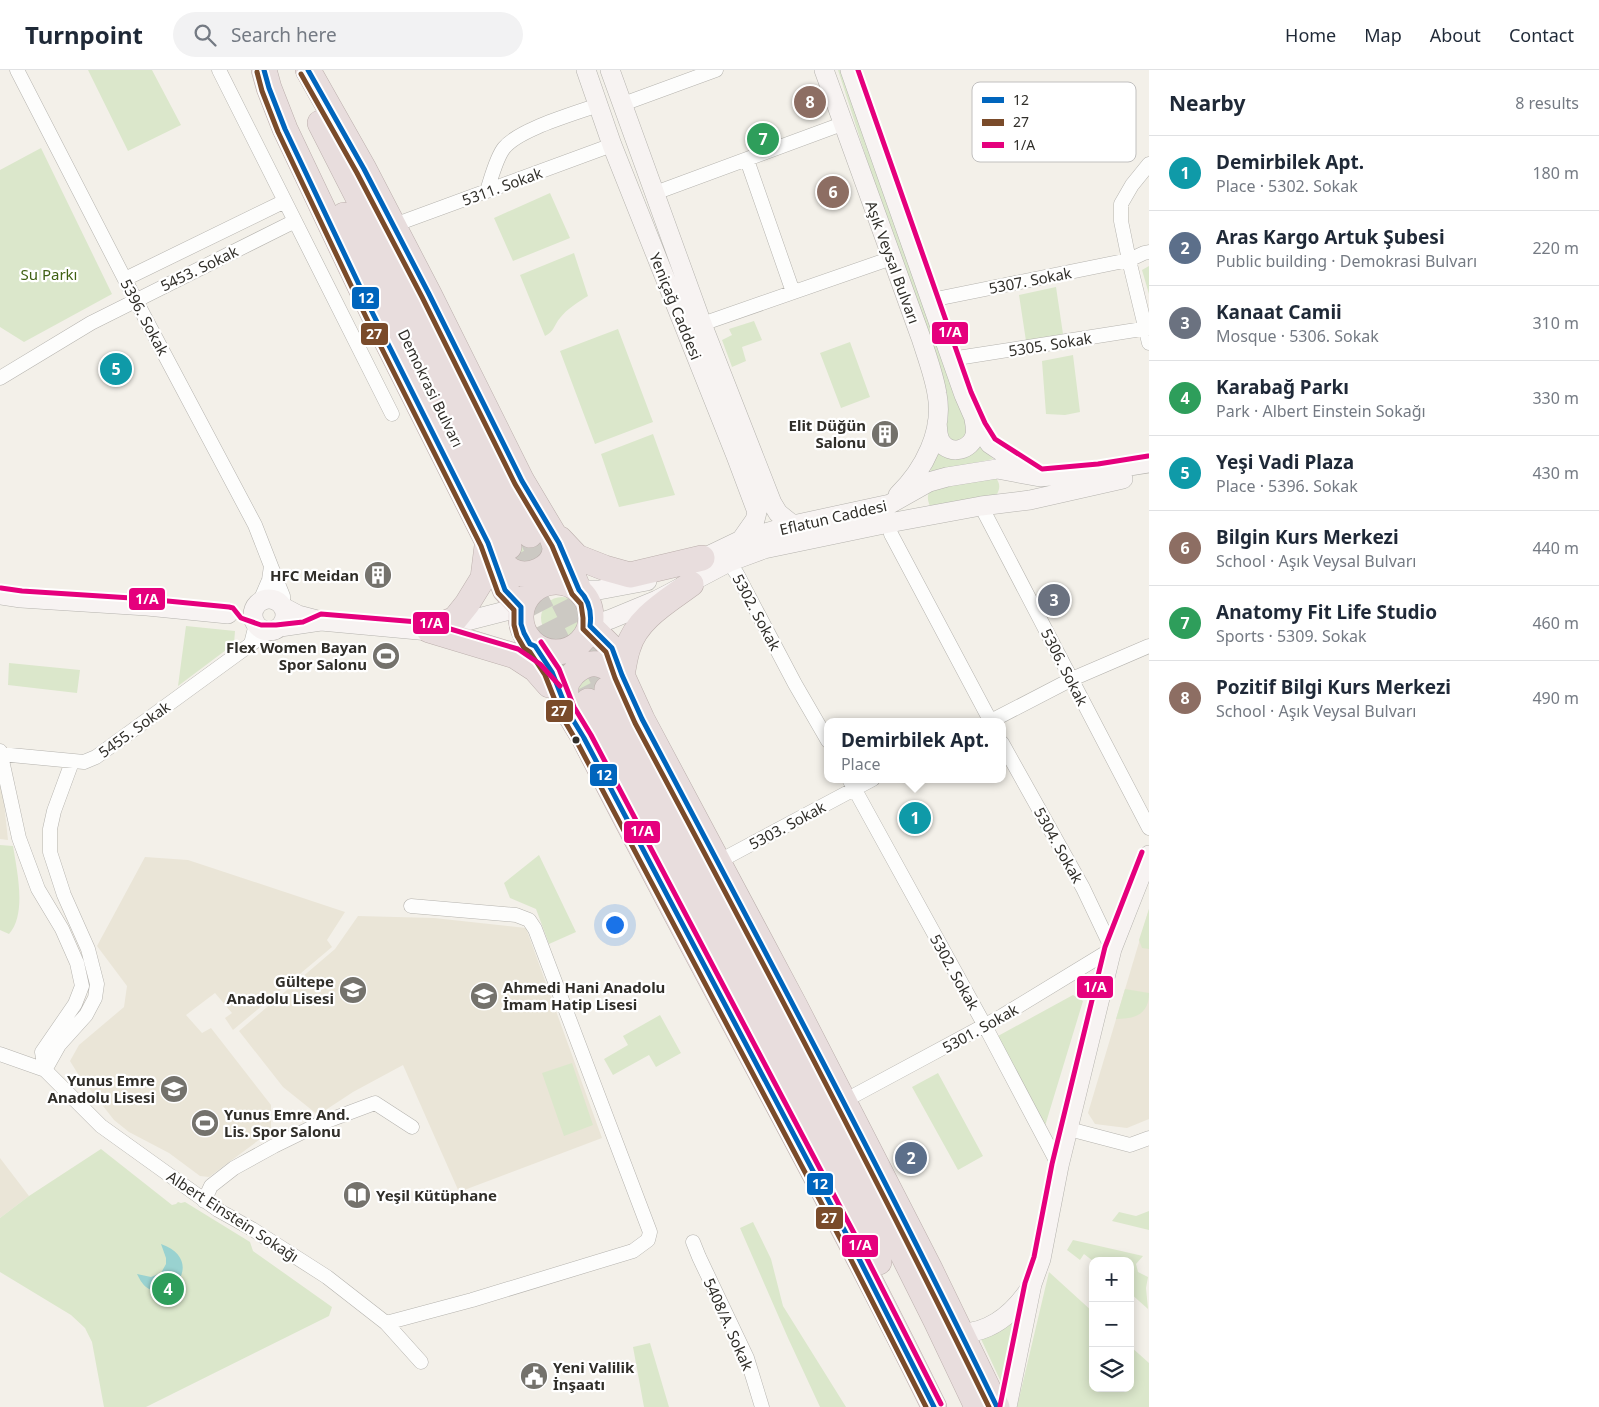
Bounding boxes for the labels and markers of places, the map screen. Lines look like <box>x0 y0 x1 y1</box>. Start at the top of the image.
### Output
pin: 8 <box>794 83 826 121</box>
pin: 7 <box>747 120 779 158</box>
pin: 6 <box>817 173 849 211</box>
pin: 5 <box>100 350 132 388</box>
place label: Elit Düğün Salonu <box>789 415 866 452</box>
building icon: Elit Düğün Salonu <box>870 419 900 449</box>
building icon: HFC Meidan <box>363 560 393 590</box>
place label: HFC Meidan <box>270 565 359 585</box>
pin: 3 <box>1038 581 1070 619</box>
place label: Flex Women Bayan Spor Salonu <box>226 637 367 674</box>
sports icon: Flex Women Bayan Spor Salonu <box>371 641 401 671</box>
unlabelled marker <box>571 735 581 745</box>
pin: 1 <box>899 799 931 837</box>
place label: Gültepe Anadolu Lisesi <box>227 971 334 1008</box>
school or university icon: Gültepe Anadolu Lisesi <box>338 975 368 1005</box>
place label: Ahmedi Hani Anadolu İmam Hatip Lisesi <box>503 977 665 1014</box>
school or university icon: Ahmedi Hani Anadolu İmam Hatip Lisesi <box>469 981 499 1011</box>
place label: Yunus Emre Anadolu Lisesi <box>48 1070 155 1107</box>
school or university icon: Yunus Emre Anadolu Lisesi <box>159 1074 189 1104</box>
place label: Yunus Emre And. Lis. Spor Salonu <box>224 1104 350 1141</box>
sports icon: Yunus Emre And. Lis. Spor Salonu <box>190 1108 220 1138</box>
pin: 2 <box>895 1139 927 1177</box>
library icon: Yeşil Kütüphane <box>342 1180 372 1210</box>
place label: Yeşil Kütüphane <box>376 1185 497 1205</box>
pin: 4 <box>152 1270 184 1308</box>
place label: Yeni Valilik İnşaatı <box>553 1357 635 1394</box>
public building icon: Yeni Valilik İnşaatı <box>519 1361 549 1391</box>

